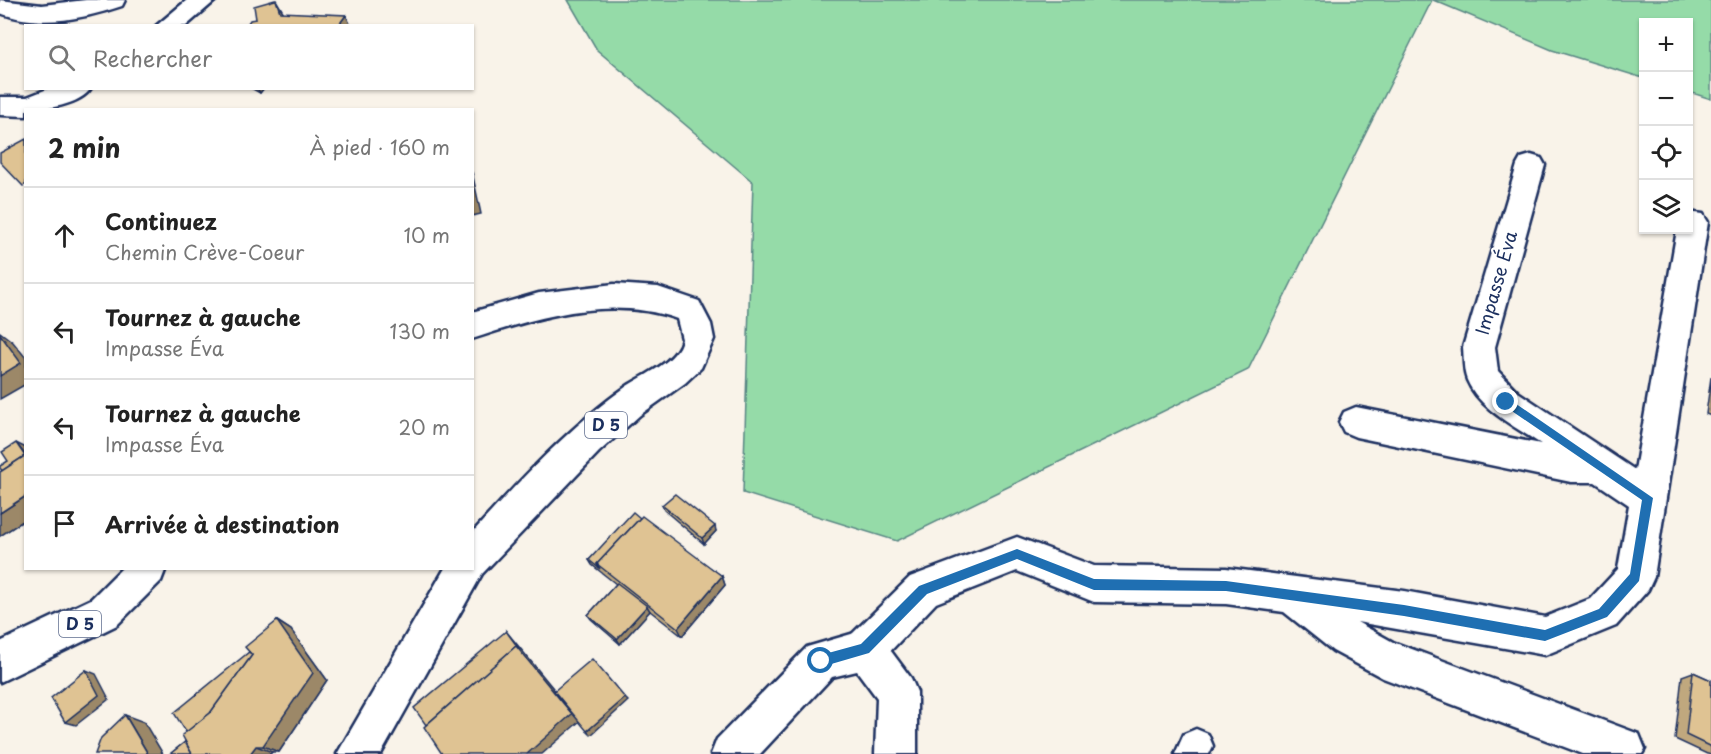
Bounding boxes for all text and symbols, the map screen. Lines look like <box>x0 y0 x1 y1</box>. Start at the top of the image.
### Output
map controls <box>1639 18 1693 234</box>
button: + <box>1639 18 1693 72</box>
search box <box>24 24 474 90</box>
icon: search <box>45 41 78 74</box>
text: Rechercher <box>93 41 212 74</box>
button: − <box>1639 72 1693 126</box>
button: locate <box>1639 126 1693 180</box>
text: 2 min <box>48 128 121 167</box>
text: À pied · 160 m <box>309 132 450 162</box>
button: layers <box>1639 180 1693 234</box>
text: Continuez <box>105 204 217 237</box>
icon: ahead <box>48 219 81 252</box>
text: 10 m <box>403 220 450 250</box>
street label: Impasse Éva <box>1468 227 1523 338</box>
text: Chemin Crève-Coeur <box>105 237 304 267</box>
text: Tournez à gauche <box>105 300 301 333</box>
icon: left <box>48 315 81 348</box>
text: 130 m <box>390 316 450 346</box>
text: Impasse Éva <box>105 333 224 363</box>
route end <box>1492 388 1518 414</box>
text: Tournez à gauche <box>105 396 301 429</box>
icon: left <box>48 411 81 444</box>
text: 20 m <box>398 412 450 442</box>
road number: D 5 <box>585 412 627 438</box>
text: Impasse Éva <box>105 429 224 459</box>
icon: arrive <box>48 507 81 540</box>
text: Arrivée à destination <box>105 507 339 540</box>
road number: D 5 <box>59 611 101 637</box>
route start <box>807 647 833 673</box>

